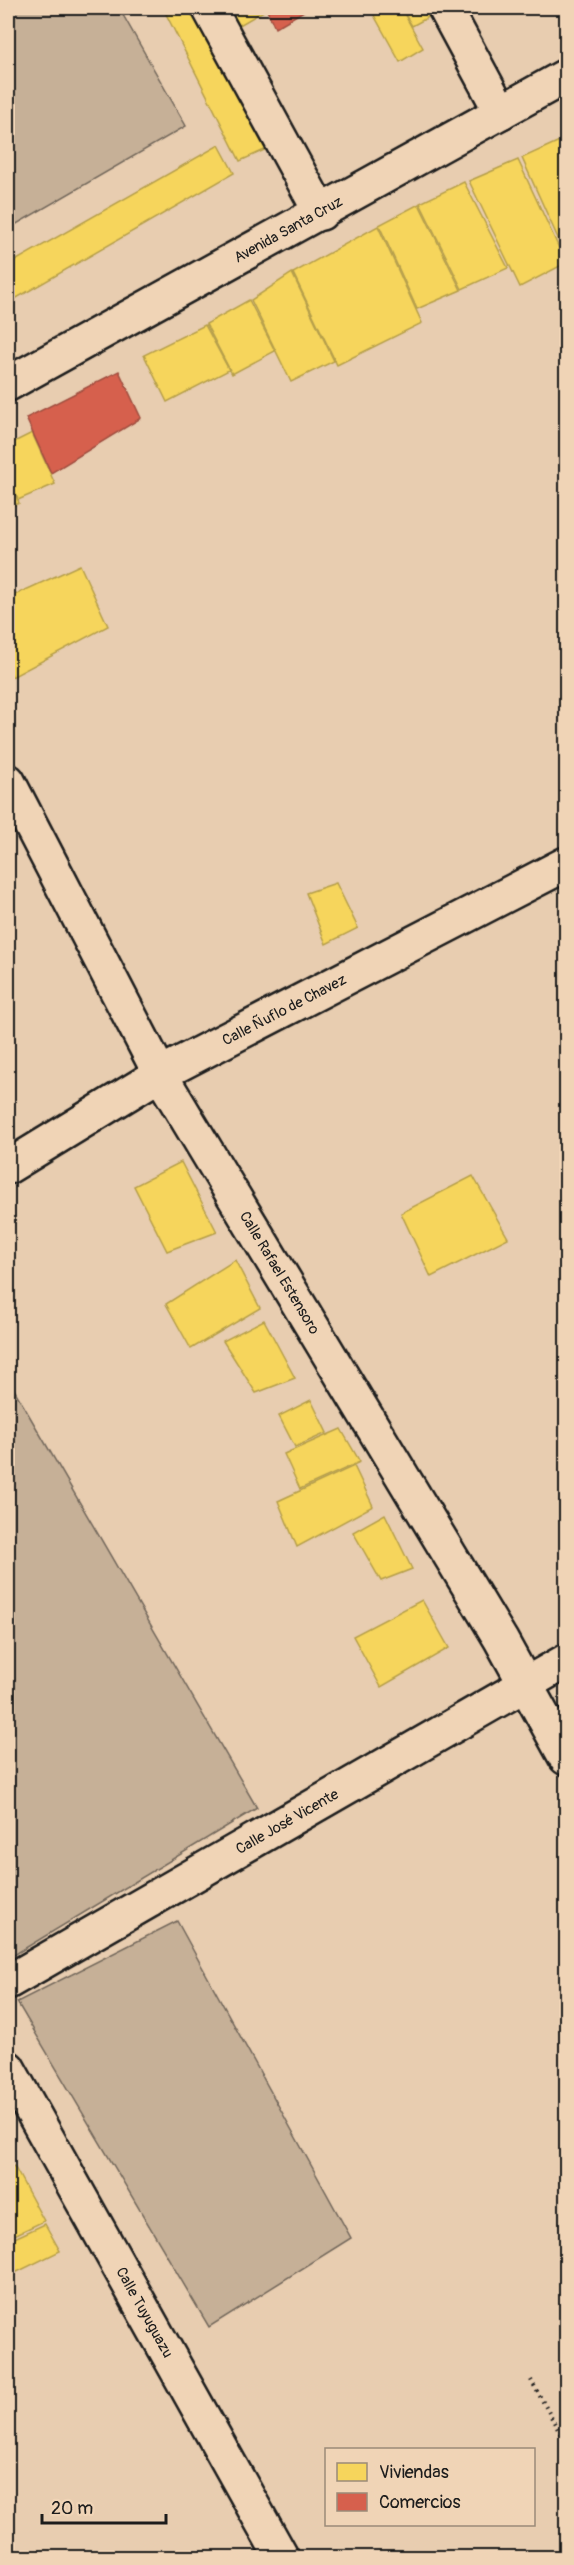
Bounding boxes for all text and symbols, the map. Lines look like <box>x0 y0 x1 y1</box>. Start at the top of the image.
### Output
street label: Avenida Santa Cruz <box>230 192 346 267</box>
street label: Calle Ñuflo de Chavez <box>219 970 350 1050</box>
street label: Calle Rafael Estensoro <box>235 1208 324 1338</box>
street label: Calle José Vicente <box>232 1784 342 1858</box>
street label: Calle Tuyuguazu <box>112 2264 178 2361</box>
legend <box>325 2448 535 2526</box>
text: Viviendas <box>379 2461 449 2484</box>
scale bar <box>42 2487 166 2525</box>
text: Comercios <box>379 2491 461 2514</box>
text: 20 m <box>51 2497 93 2520</box>

